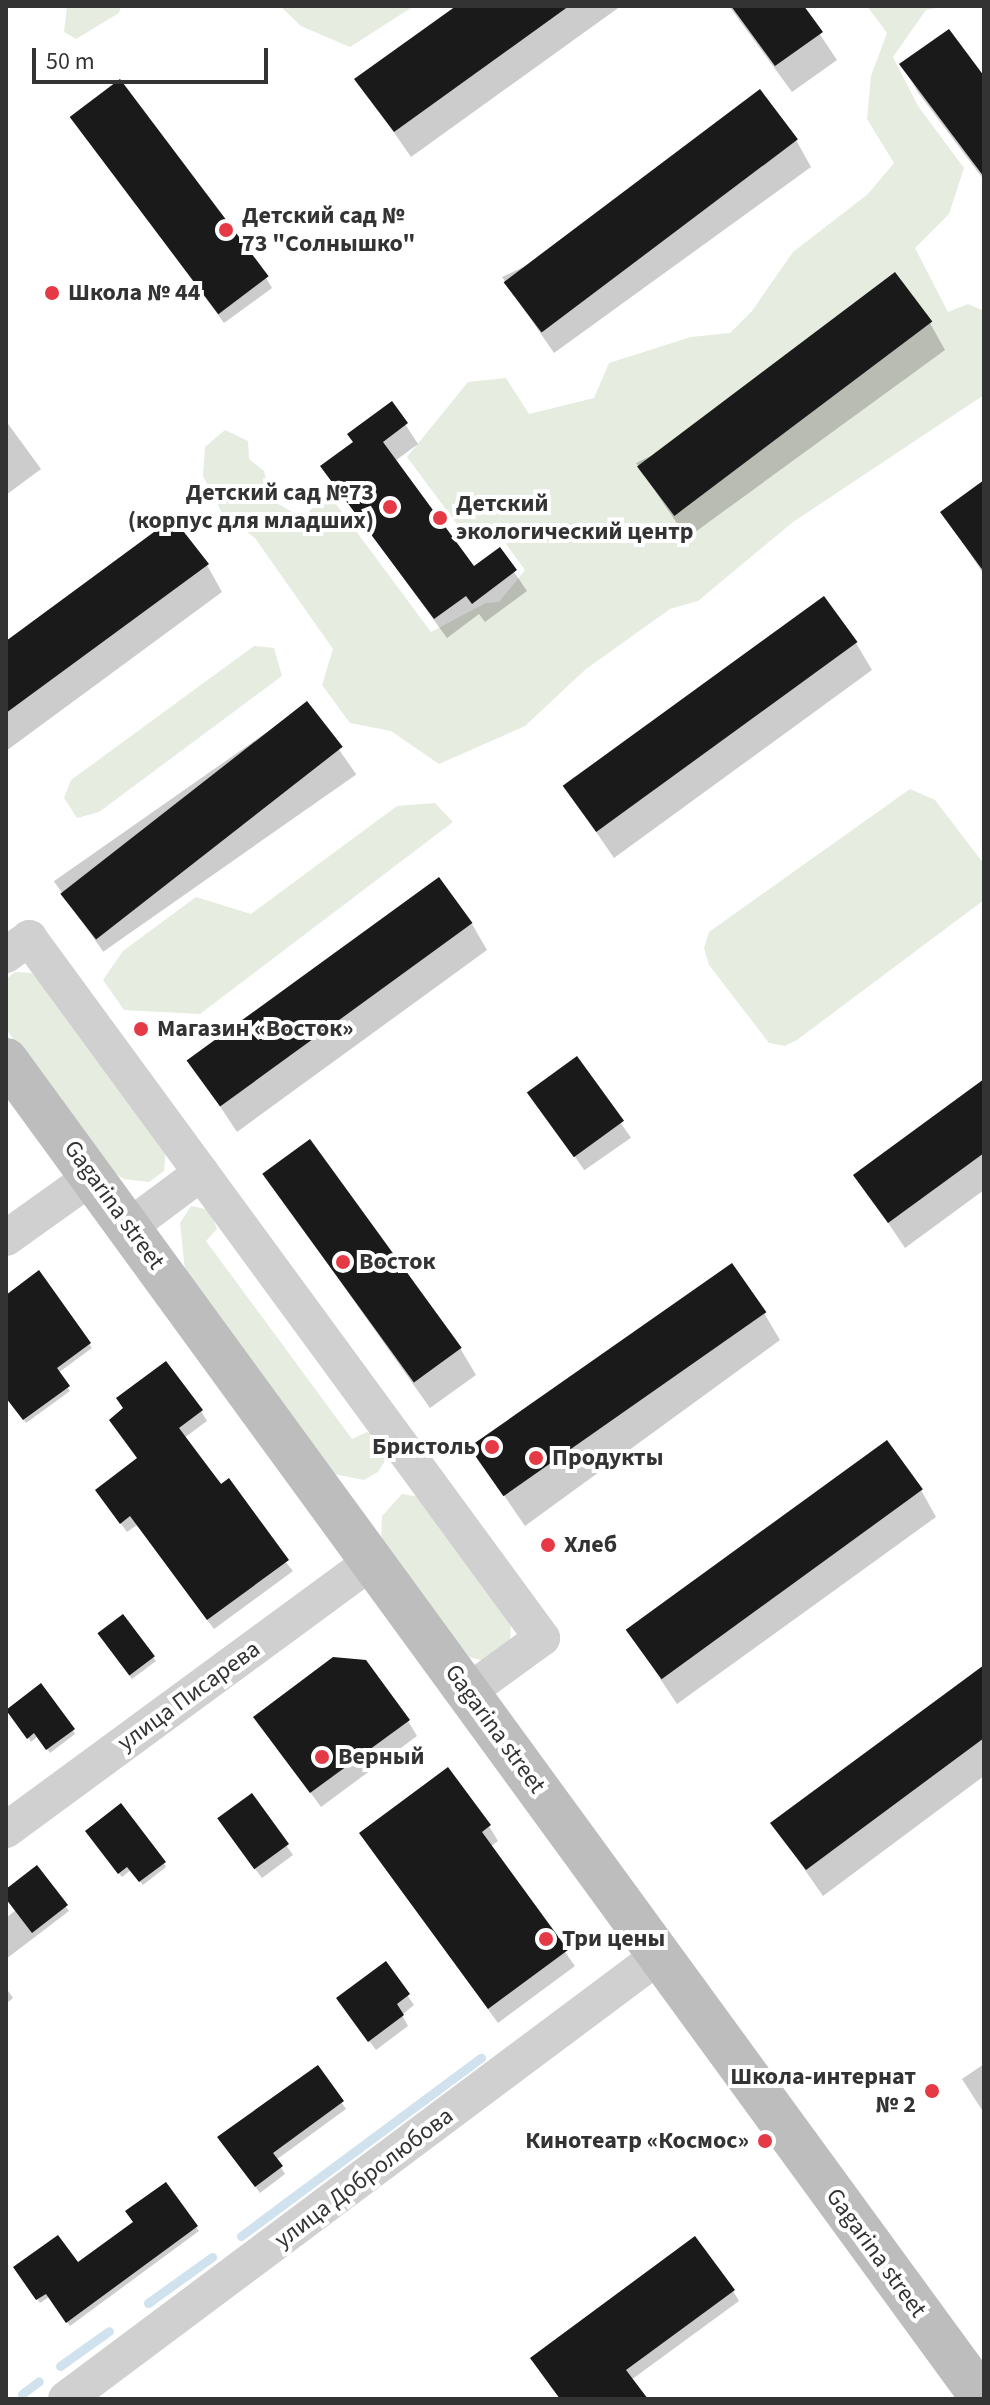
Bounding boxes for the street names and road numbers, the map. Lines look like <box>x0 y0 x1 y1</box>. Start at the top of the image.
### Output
street label: Gagarina street <box>58 1135 170 1275</box>
street label: улица Писарева <box>112 1635 266 1757</box>
street label: Gagarina street <box>439 1659 551 1799</box>
street label: улица Добролюбова <box>269 2101 459 2255</box>
street label: Gagarina street <box>820 2183 932 2323</box>

